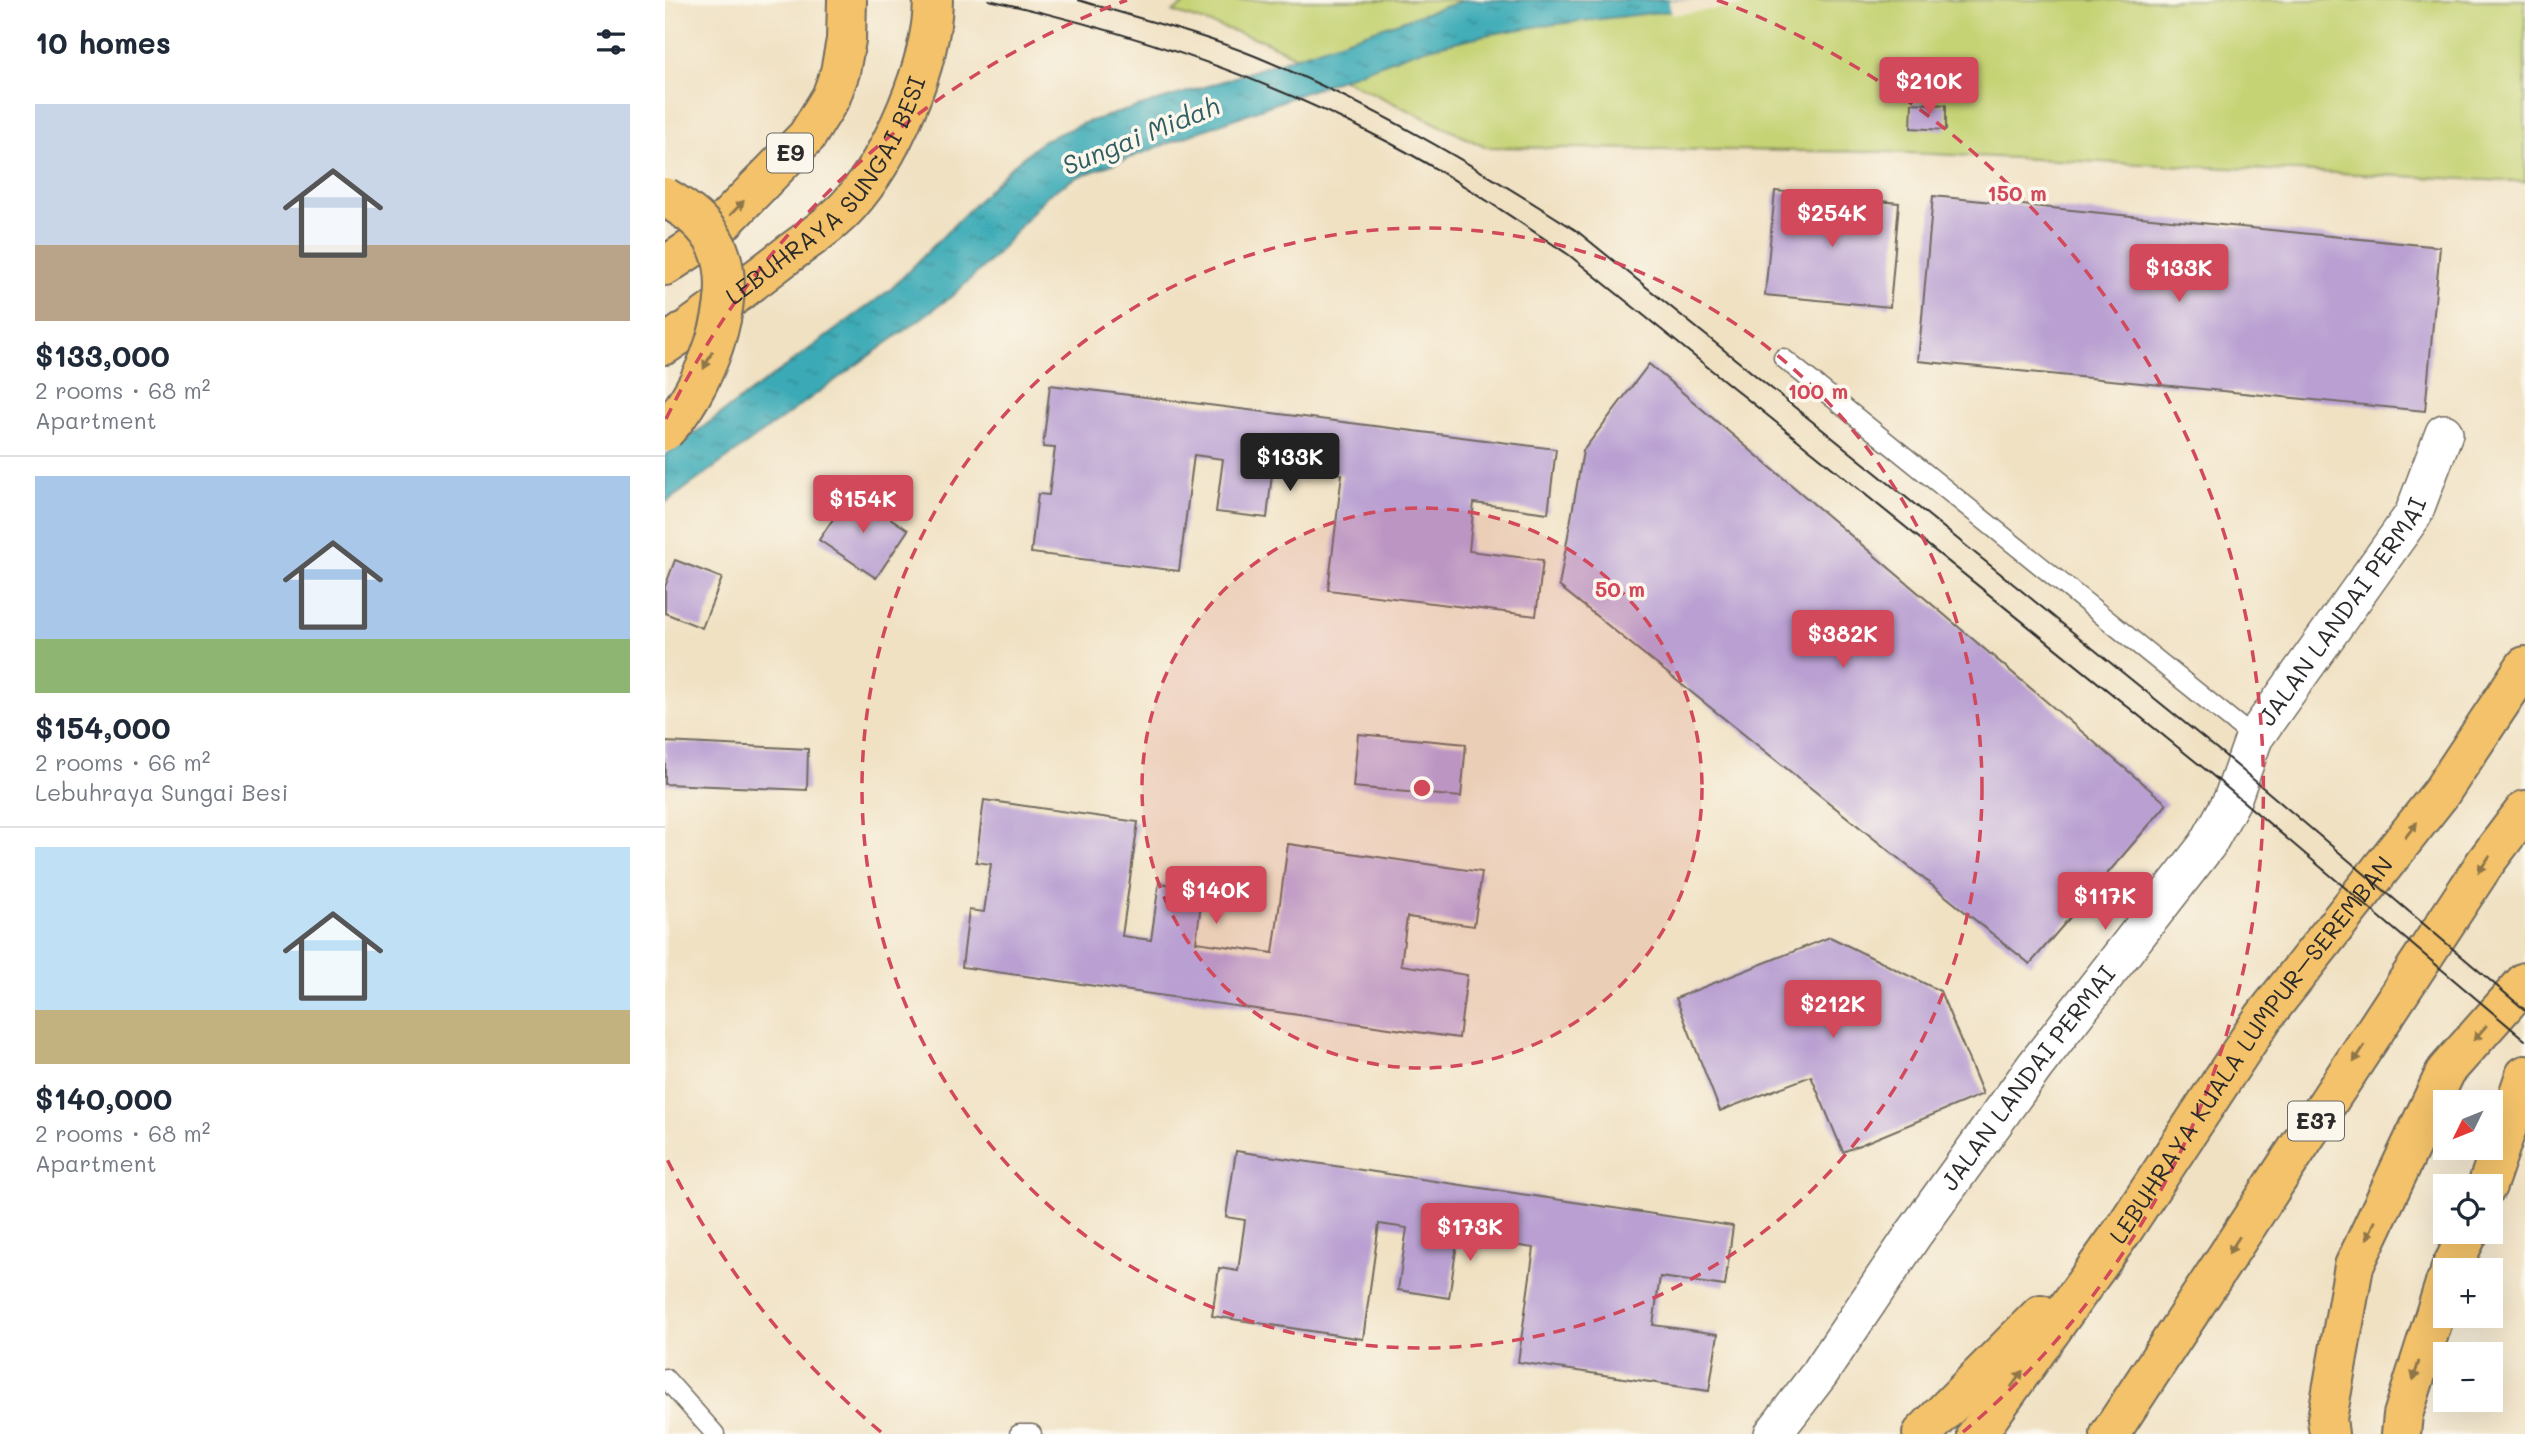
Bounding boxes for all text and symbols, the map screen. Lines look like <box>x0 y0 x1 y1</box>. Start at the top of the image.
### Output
text: 10 homes <box>35 22 171 62</box>
icon: filters <box>592 23 630 61</box>
pin: $210K <box>1880 58 1978 117</box>
text: $210K <box>1895 65 1963 95</box>
street label: LEBUHRAYA SUNGAI BESI <box>719 72 932 311</box>
water label: Sungai Midah <box>1057 88 1224 182</box>
road number: E9 <box>767 134 813 172</box>
icon: home <box>270 150 396 276</box>
text: 150 m <box>1987 179 2047 206</box>
pin: $254K <box>1783 190 1881 249</box>
text: $254K <box>1797 197 1867 227</box>
one-way arrow <box>728 200 744 217</box>
pin: $133K <box>2130 244 2228 304</box>
text: $133K <box>2145 252 2213 282</box>
text: $133,000 <box>35 335 170 375</box>
one-way arrow <box>702 350 714 370</box>
text: 2 rooms · 68 m² <box>35 375 210 405</box>
text: 100 m <box>1788 377 1848 404</box>
text: Apartment <box>35 405 157 435</box>
pin: $133K <box>1241 434 1339 493</box>
text: $133K <box>1256 441 1324 471</box>
pin: $154K <box>814 476 912 535</box>
text: $154K <box>829 483 897 513</box>
street label: JALAN LANDAI PERMAI <box>2251 493 2432 731</box>
icon: home <box>270 522 396 648</box>
text: 50 m <box>1595 575 1645 602</box>
pin: $382K <box>1794 610 1892 670</box>
text: $382K <box>1808 618 1878 648</box>
text: $154,000 <box>35 707 170 747</box>
text: 2 rooms · 66 m² <box>35 747 210 777</box>
centre of rings <box>1410 776 1434 800</box>
text: Lebuhraya Sungai Besi <box>35 777 288 807</box>
one-way arrow <box>2404 821 2418 839</box>
street label: LEBUHRAYA KUALA LUMPUR–SEREMBAN <box>2102 849 2399 1249</box>
one-way arrow <box>2477 855 2491 873</box>
pin: $140K <box>1167 866 1265 926</box>
pin: $117K <box>2056 872 2154 932</box>
text: $140K <box>1182 874 1250 904</box>
text: $117K <box>2074 880 2136 910</box>
icon: home <box>270 893 396 1019</box>
street label: JALAN LANDAI PERMAI <box>1933 959 2121 1196</box>
pin: $212K <box>1784 981 1882 1040</box>
text: $212K <box>1800 988 1866 1018</box>
one-way arrow <box>2473 1024 2488 1041</box>
one-way arrow <box>2353 1045 2366 1064</box>
text: $140,000 <box>35 1078 172 1118</box>
north arrow <box>2433 1090 2503 1160</box>
map controls <box>2433 1090 2503 1412</box>
road number: E37 <box>2288 1102 2344 1140</box>
text: 2 rooms · 68 m² <box>35 1118 210 1148</box>
text: Apartment <box>35 1148 157 1178</box>
button: locate <box>2433 1174 2503 1244</box>
pin: $173K <box>1421 1204 1519 1263</box>
text: $173K <box>1437 1211 1503 1241</box>
one-way arrow <box>2365 1220 2376 1241</box>
one-way arrow <box>2228 1235 2241 1254</box>
button: + <box>2433 1258 2503 1328</box>
button: − <box>2433 1342 2503 1412</box>
one-way arrow <box>2411 1361 2421 1382</box>
one-way arrow <box>2010 1370 2024 1388</box>

